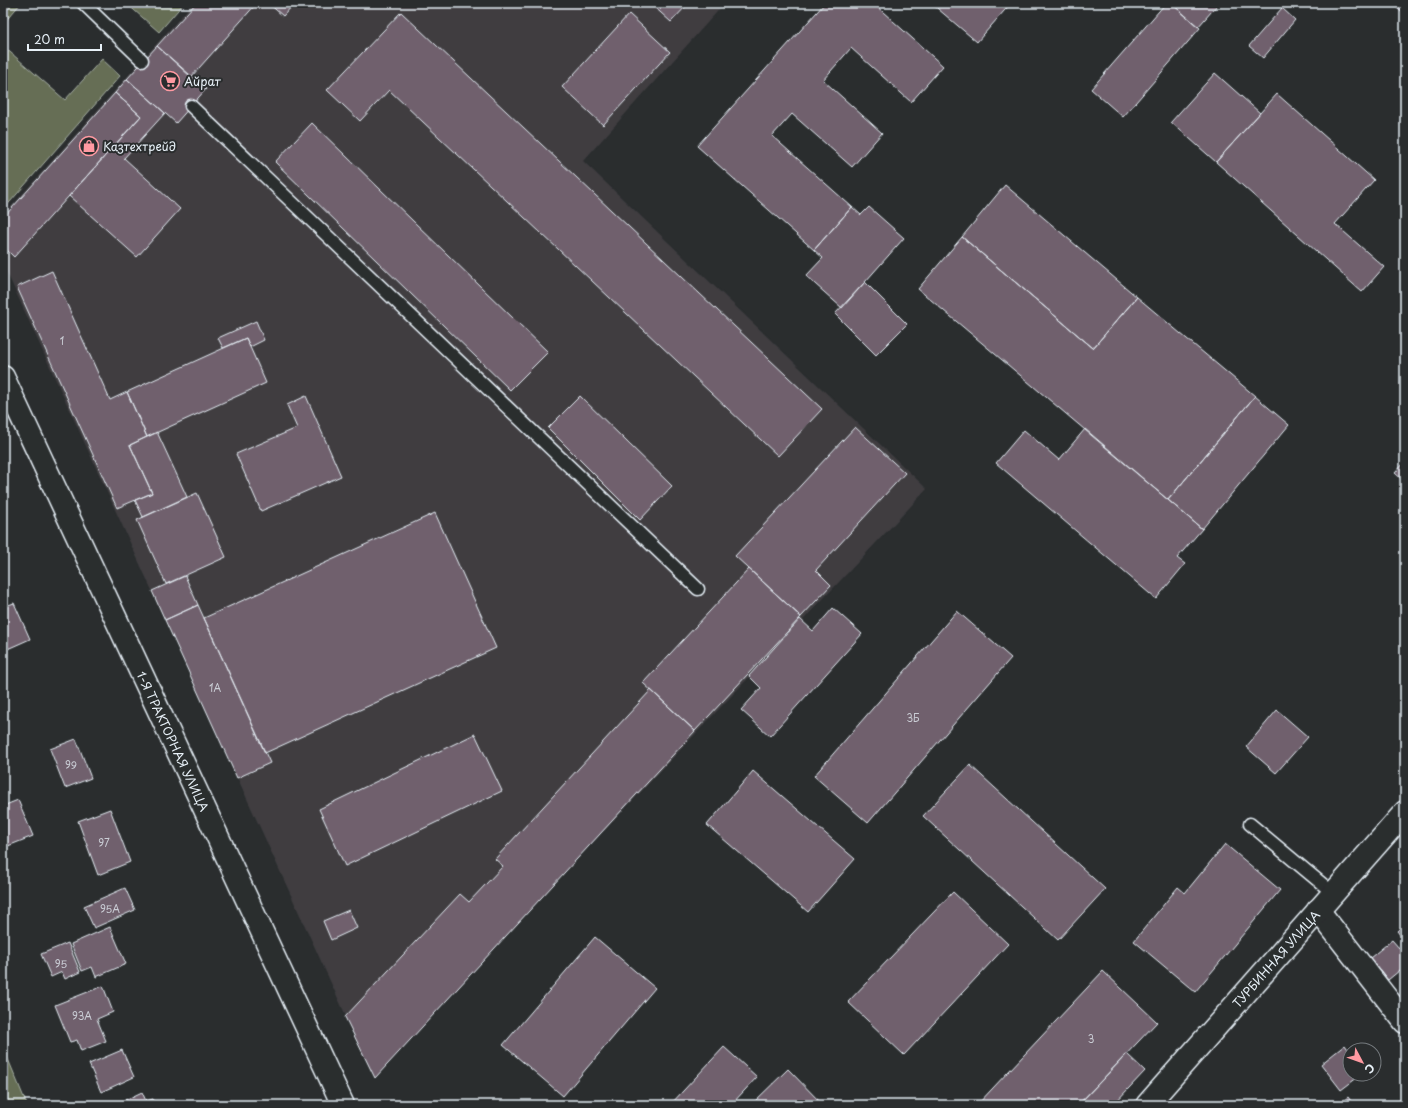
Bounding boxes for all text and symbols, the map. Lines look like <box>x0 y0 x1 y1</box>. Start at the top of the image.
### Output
scale bar <box>28 26 101 52</box>
text: 20 m <box>34 30 65 48</box>
supermarket icon: Айрат <box>159 70 181 92</box>
place label: Айрат <box>184 72 222 90</box>
shop icon: Казтехтрейд <box>78 135 100 157</box>
place label: Казтехтрейд <box>103 137 176 155</box>
house number: 1 <box>60 333 64 348</box>
street label: 1-Я ТРАКТОРНАЯ УЛИЦА <box>133 668 214 814</box>
house number: 1А <box>209 680 221 695</box>
house number: 3Б <box>906 710 920 725</box>
house number: 99 <box>65 757 77 772</box>
house number: 97 <box>98 835 110 850</box>
house number: 95А <box>100 901 120 916</box>
street label: ТУРБИННАЯ УЛИЦА <box>1228 906 1324 1011</box>
house number: 95 <box>55 956 67 971</box>
house number: 93А <box>72 1008 92 1023</box>
house number: 3 <box>1088 1031 1094 1046</box>
north arrow <box>1342 1042 1382 1082</box>
text: С <box>1361 1060 1379 1078</box>

